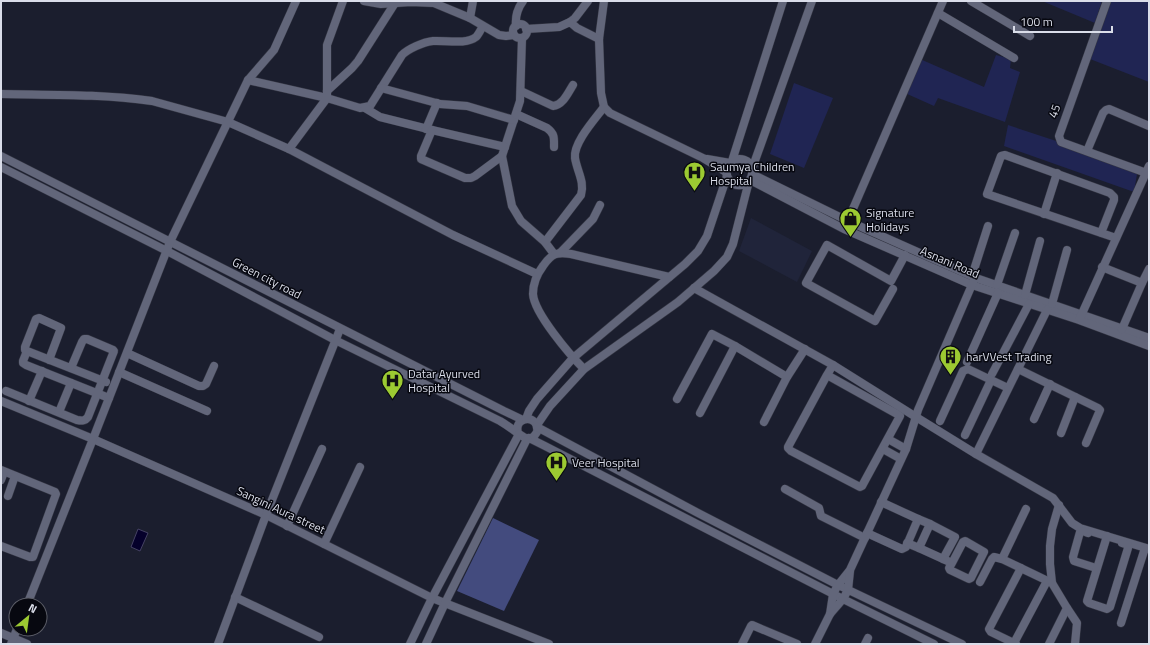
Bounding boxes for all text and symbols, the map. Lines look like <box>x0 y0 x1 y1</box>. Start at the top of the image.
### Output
scale bar <box>1014 8 1112 34</box>
text: 100 m <box>1020 12 1053 31</box>
street label: 45 <box>1043 101 1065 121</box>
place label: Saumya Children Hospital <box>710 157 794 190</box>
hospital icon: Saumya Children Hospital <box>682 160 708 193</box>
place label: Signature Holidays <box>866 203 914 236</box>
shop icon: Signature Holidays <box>837 206 863 239</box>
street label: Asnani Road <box>917 241 983 283</box>
street label: Green city road <box>229 252 305 304</box>
building icon: harVVest Trading <box>937 343 963 376</box>
place label: harVVest Trading <box>966 347 1052 366</box>
place label: Datar Ayurved Hospital <box>408 364 480 397</box>
hospital icon: Datar Ayurved Hospital <box>379 367 405 400</box>
hospital icon: Veer Hospital <box>544 449 570 482</box>
place label: Veer Hospital <box>572 453 639 472</box>
street label: Sangini Aura street <box>234 481 329 539</box>
north arrow <box>8 597 48 637</box>
text: N <box>26 599 40 617</box>

